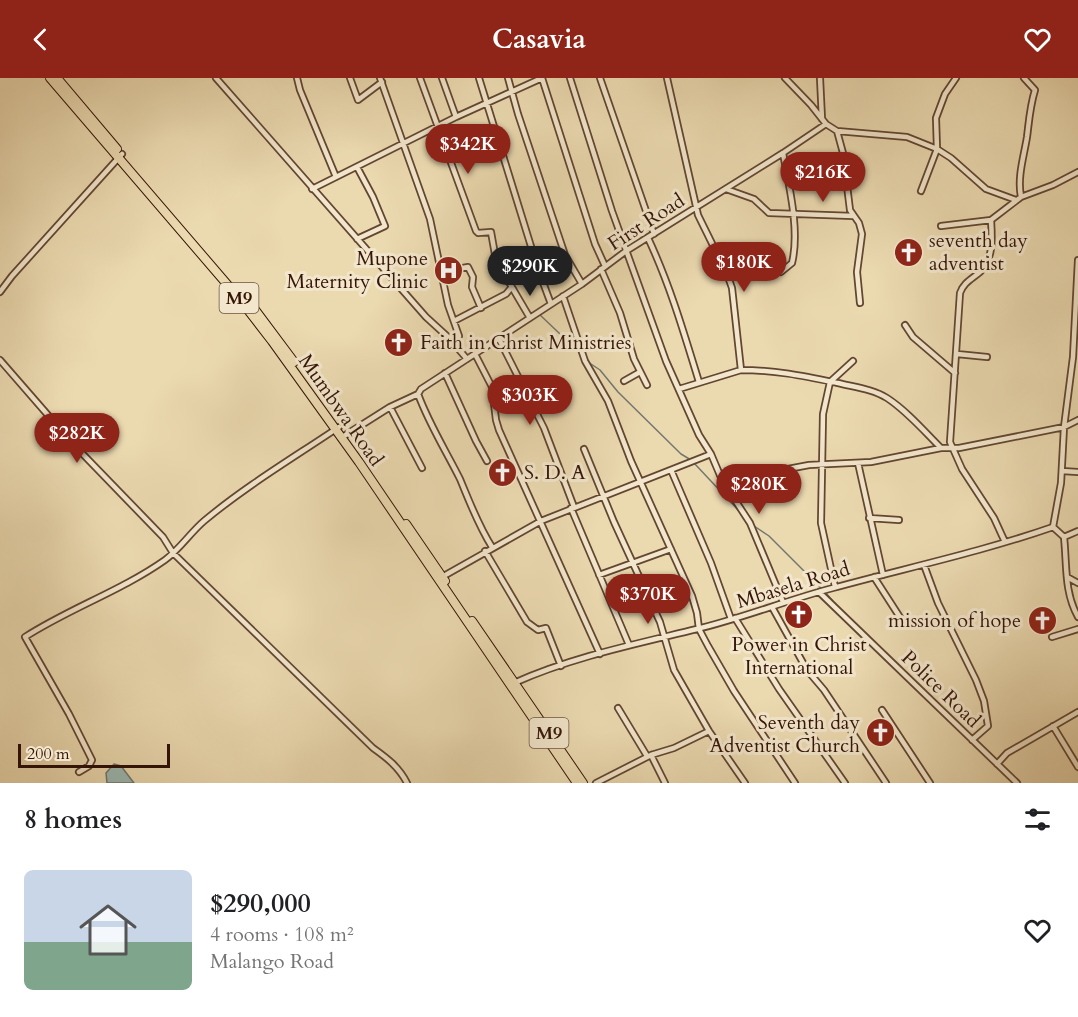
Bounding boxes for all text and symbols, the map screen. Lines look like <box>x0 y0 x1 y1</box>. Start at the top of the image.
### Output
text: Casavia <box>492 21 586 58</box>
icon: back <box>24 23 57 56</box>
icon: heart <box>1021 23 1054 56</box>
pin: $342K <box>426 124 510 175</box>
text: $342K <box>439 130 497 157</box>
pin: $216K <box>781 152 865 203</box>
text: $216K <box>794 158 852 185</box>
street label: First Road <box>602 187 690 257</box>
place label: seventh day adventist <box>929 227 1028 277</box>
church icon: seventh day adventist <box>892 236 924 268</box>
pin: $180K <box>702 242 786 293</box>
place label: Mupone Maternity Clinic <box>286 245 428 295</box>
pin: $290K <box>488 246 572 297</box>
text: $180K <box>715 248 773 275</box>
text: $290K <box>501 252 559 279</box>
hospital icon: Mupone Maternity Clinic <box>433 254 465 286</box>
road number: M9 <box>220 283 258 313</box>
church icon: Faith in Christ Ministries <box>383 326 415 358</box>
place label: Faith in Christ Ministries <box>420 329 631 356</box>
street label: Mumbwa Road <box>292 348 390 472</box>
pin: $303K <box>488 375 572 426</box>
text: $303K <box>501 381 559 408</box>
pin: $282K <box>35 413 119 464</box>
text: $282K <box>48 419 106 446</box>
church icon: S. D. A <box>487 456 519 488</box>
place label: S. D. A <box>524 459 586 486</box>
pin: $280K <box>717 464 801 515</box>
text: $280K <box>730 470 788 497</box>
street label: Mbasela Road <box>733 555 853 615</box>
pin: $370K <box>606 574 690 625</box>
text: $370K <box>619 580 677 607</box>
church icon: Power in Christ International <box>783 598 815 630</box>
church icon: mission of hope <box>1026 604 1058 636</box>
place label: mission of hope <box>888 607 1021 634</box>
place label: Power in Christ International <box>732 631 867 681</box>
street label: Police Road <box>895 644 987 734</box>
place label: Seventh day Adventist Church <box>710 709 860 759</box>
church icon: Seventh day Adventist Church <box>865 717 897 749</box>
road number: M9 <box>530 718 568 748</box>
scale bar <box>18 741 170 768</box>
text: 200 m <box>27 743 69 765</box>
text: 8 homes <box>24 802 122 837</box>
icon: filters <box>1021 803 1054 836</box>
text: $290,000 <box>210 886 311 921</box>
icon: home <box>72 894 144 966</box>
icon: heart <box>1021 914 1054 947</box>
text: 4 rooms · 108 m² <box>210 921 354 948</box>
text: Malango Road <box>210 948 334 975</box>

